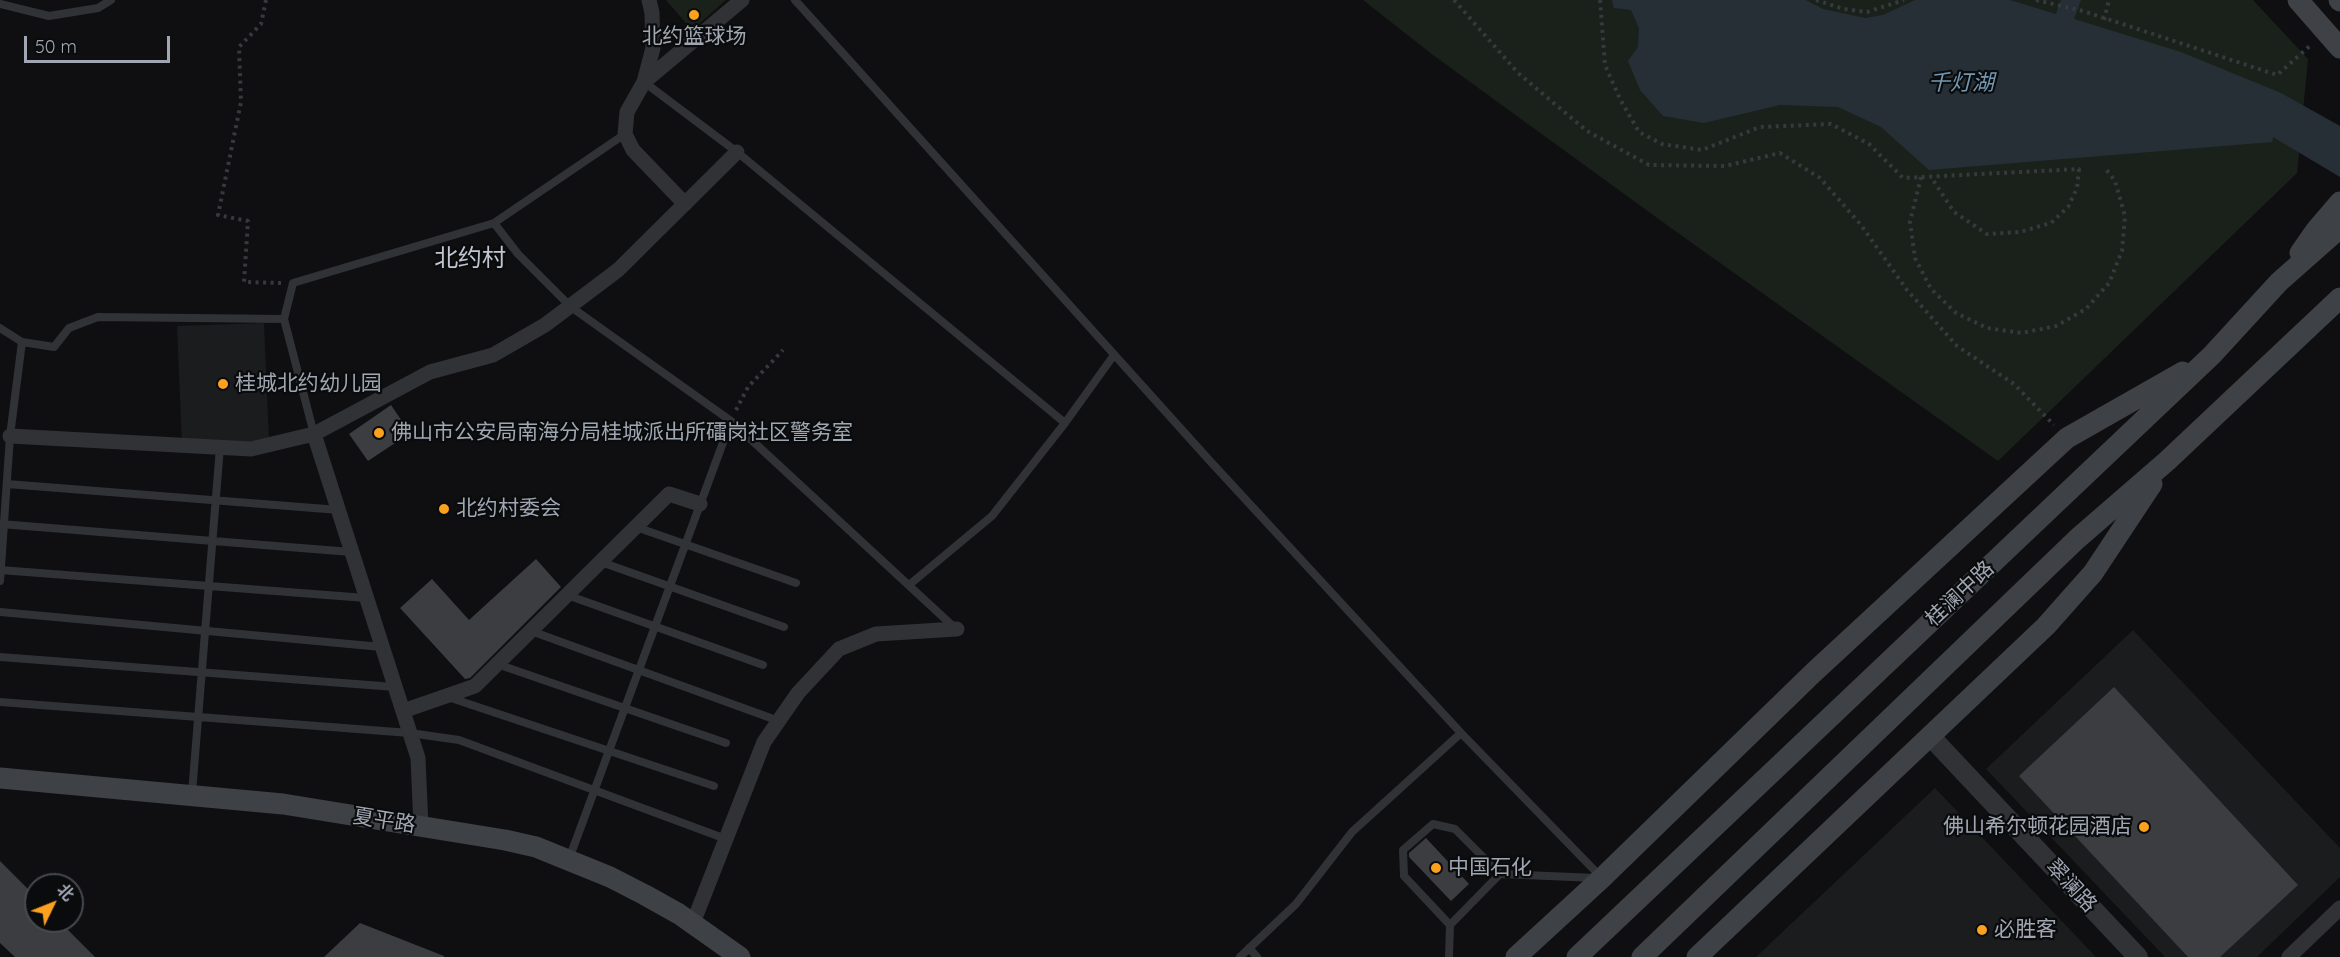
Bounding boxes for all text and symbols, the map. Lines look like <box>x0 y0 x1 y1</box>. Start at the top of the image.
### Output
marker: 北约篮球场 <box>687 8 701 22</box>
scale bar <box>27 24 172 62</box>
place label: 北约篮球场 <box>642 24 746 50</box>
text: 50 m <box>35 35 77 58</box>
water label: 千灯湖 <box>1928 70 1994 96</box>
district label: 北约村 <box>434 245 506 273</box>
place label: 桂城北约幼儿园 <box>235 371 382 397</box>
marker: 桂城北约幼儿园 <box>216 377 230 391</box>
place label: 佛山市公安局南海分局桂城派出所礌岗社区警务室 <box>391 420 853 446</box>
marker: 佛山市公安局南海分局桂城派出所礌岗社区警务室 <box>372 426 386 440</box>
place label: 北约村委会 <box>456 496 561 522</box>
marker: 北约村委会 <box>437 502 451 516</box>
street label: 桂澜中路 <box>1921 556 1999 632</box>
street label: 夏平路 <box>351 804 417 838</box>
place label: 佛山希尔顿花园酒店 <box>1943 814 2132 840</box>
marker: 佛山希尔顿花园酒店 <box>2137 820 2151 834</box>
street label: 翠澜路 <box>2040 854 2102 918</box>
place label: 中国石化 <box>1448 855 1532 881</box>
marker: 中国石化 <box>1429 861 1443 875</box>
north arrow <box>24 873 84 933</box>
text: 北 <box>53 879 78 905</box>
place label: 必胜客 <box>1994 917 2057 943</box>
marker: 必胜客 <box>1975 923 1989 937</box>

